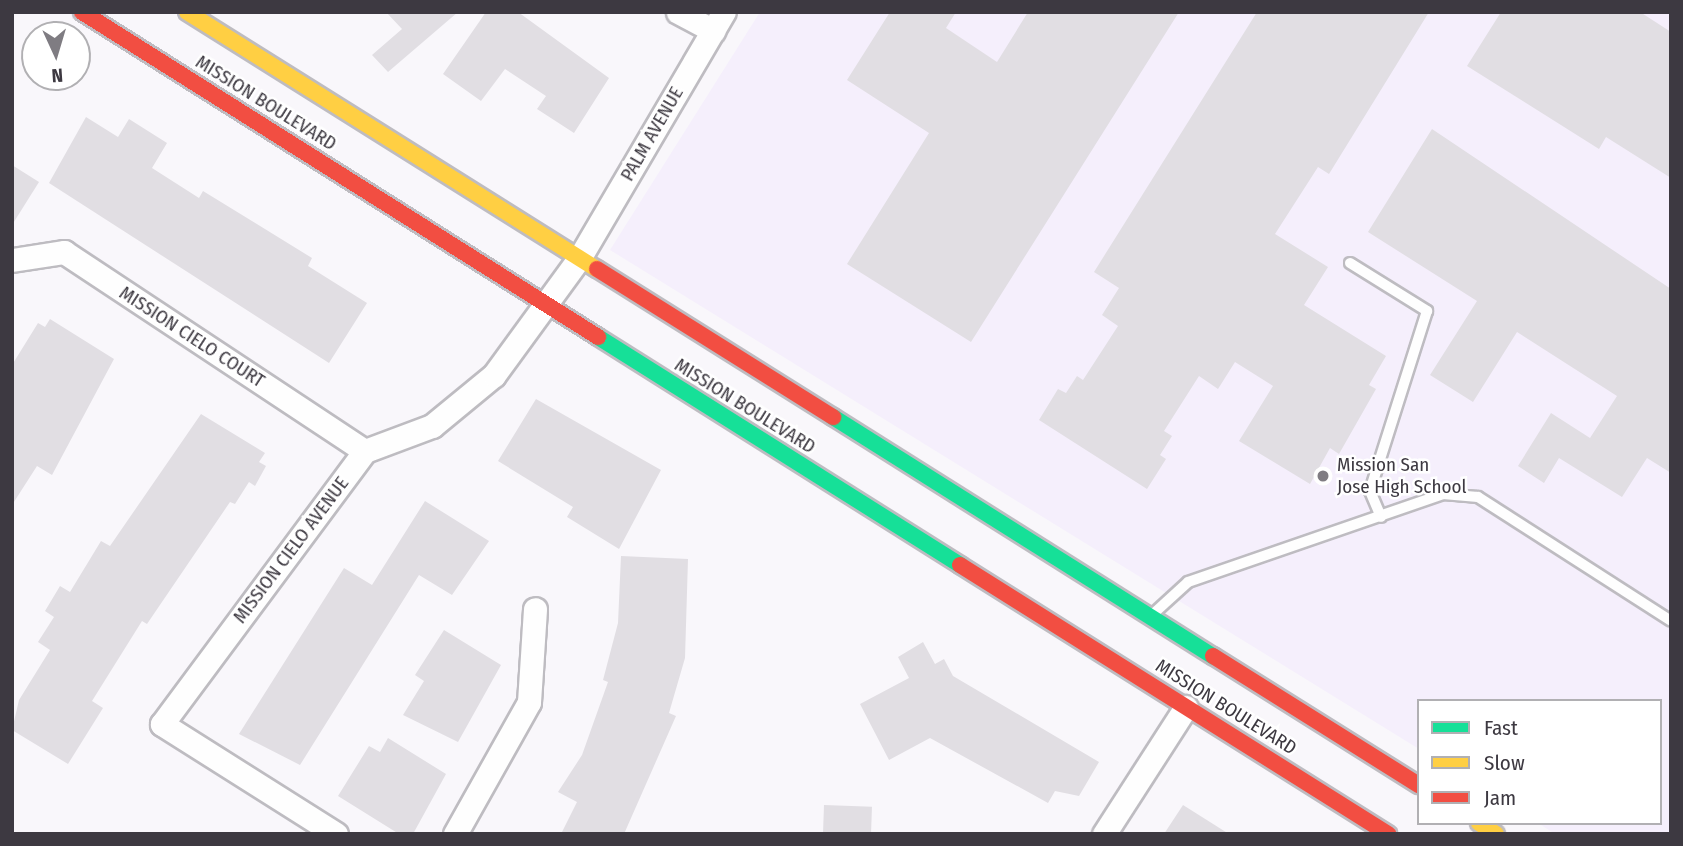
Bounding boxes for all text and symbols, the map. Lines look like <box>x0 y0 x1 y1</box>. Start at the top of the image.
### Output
north arrow <box>21 21 91 91</box>
street label: MISSION BOULEVARD <box>191 51 341 155</box>
text: N <box>51 64 64 87</box>
street label: PALM AVENUE <box>616 83 688 185</box>
street label: MISSION CIELO COURT <box>115 282 269 392</box>
street label: MISSION BOULEVARD <box>670 354 820 458</box>
place label: Mission San Jose High School <box>1337 454 1466 498</box>
marker: Mission San Jose High School <box>1315 468 1331 484</box>
street label: MISSION CIELO AVENUE <box>229 472 353 628</box>
street label: MISSION BOULEVARD <box>1151 655 1301 759</box>
legend <box>1417 699 1662 825</box>
text: Fast <box>1484 715 1518 741</box>
text: Slow <box>1484 750 1525 776</box>
text: Jam <box>1484 785 1516 811</box>

